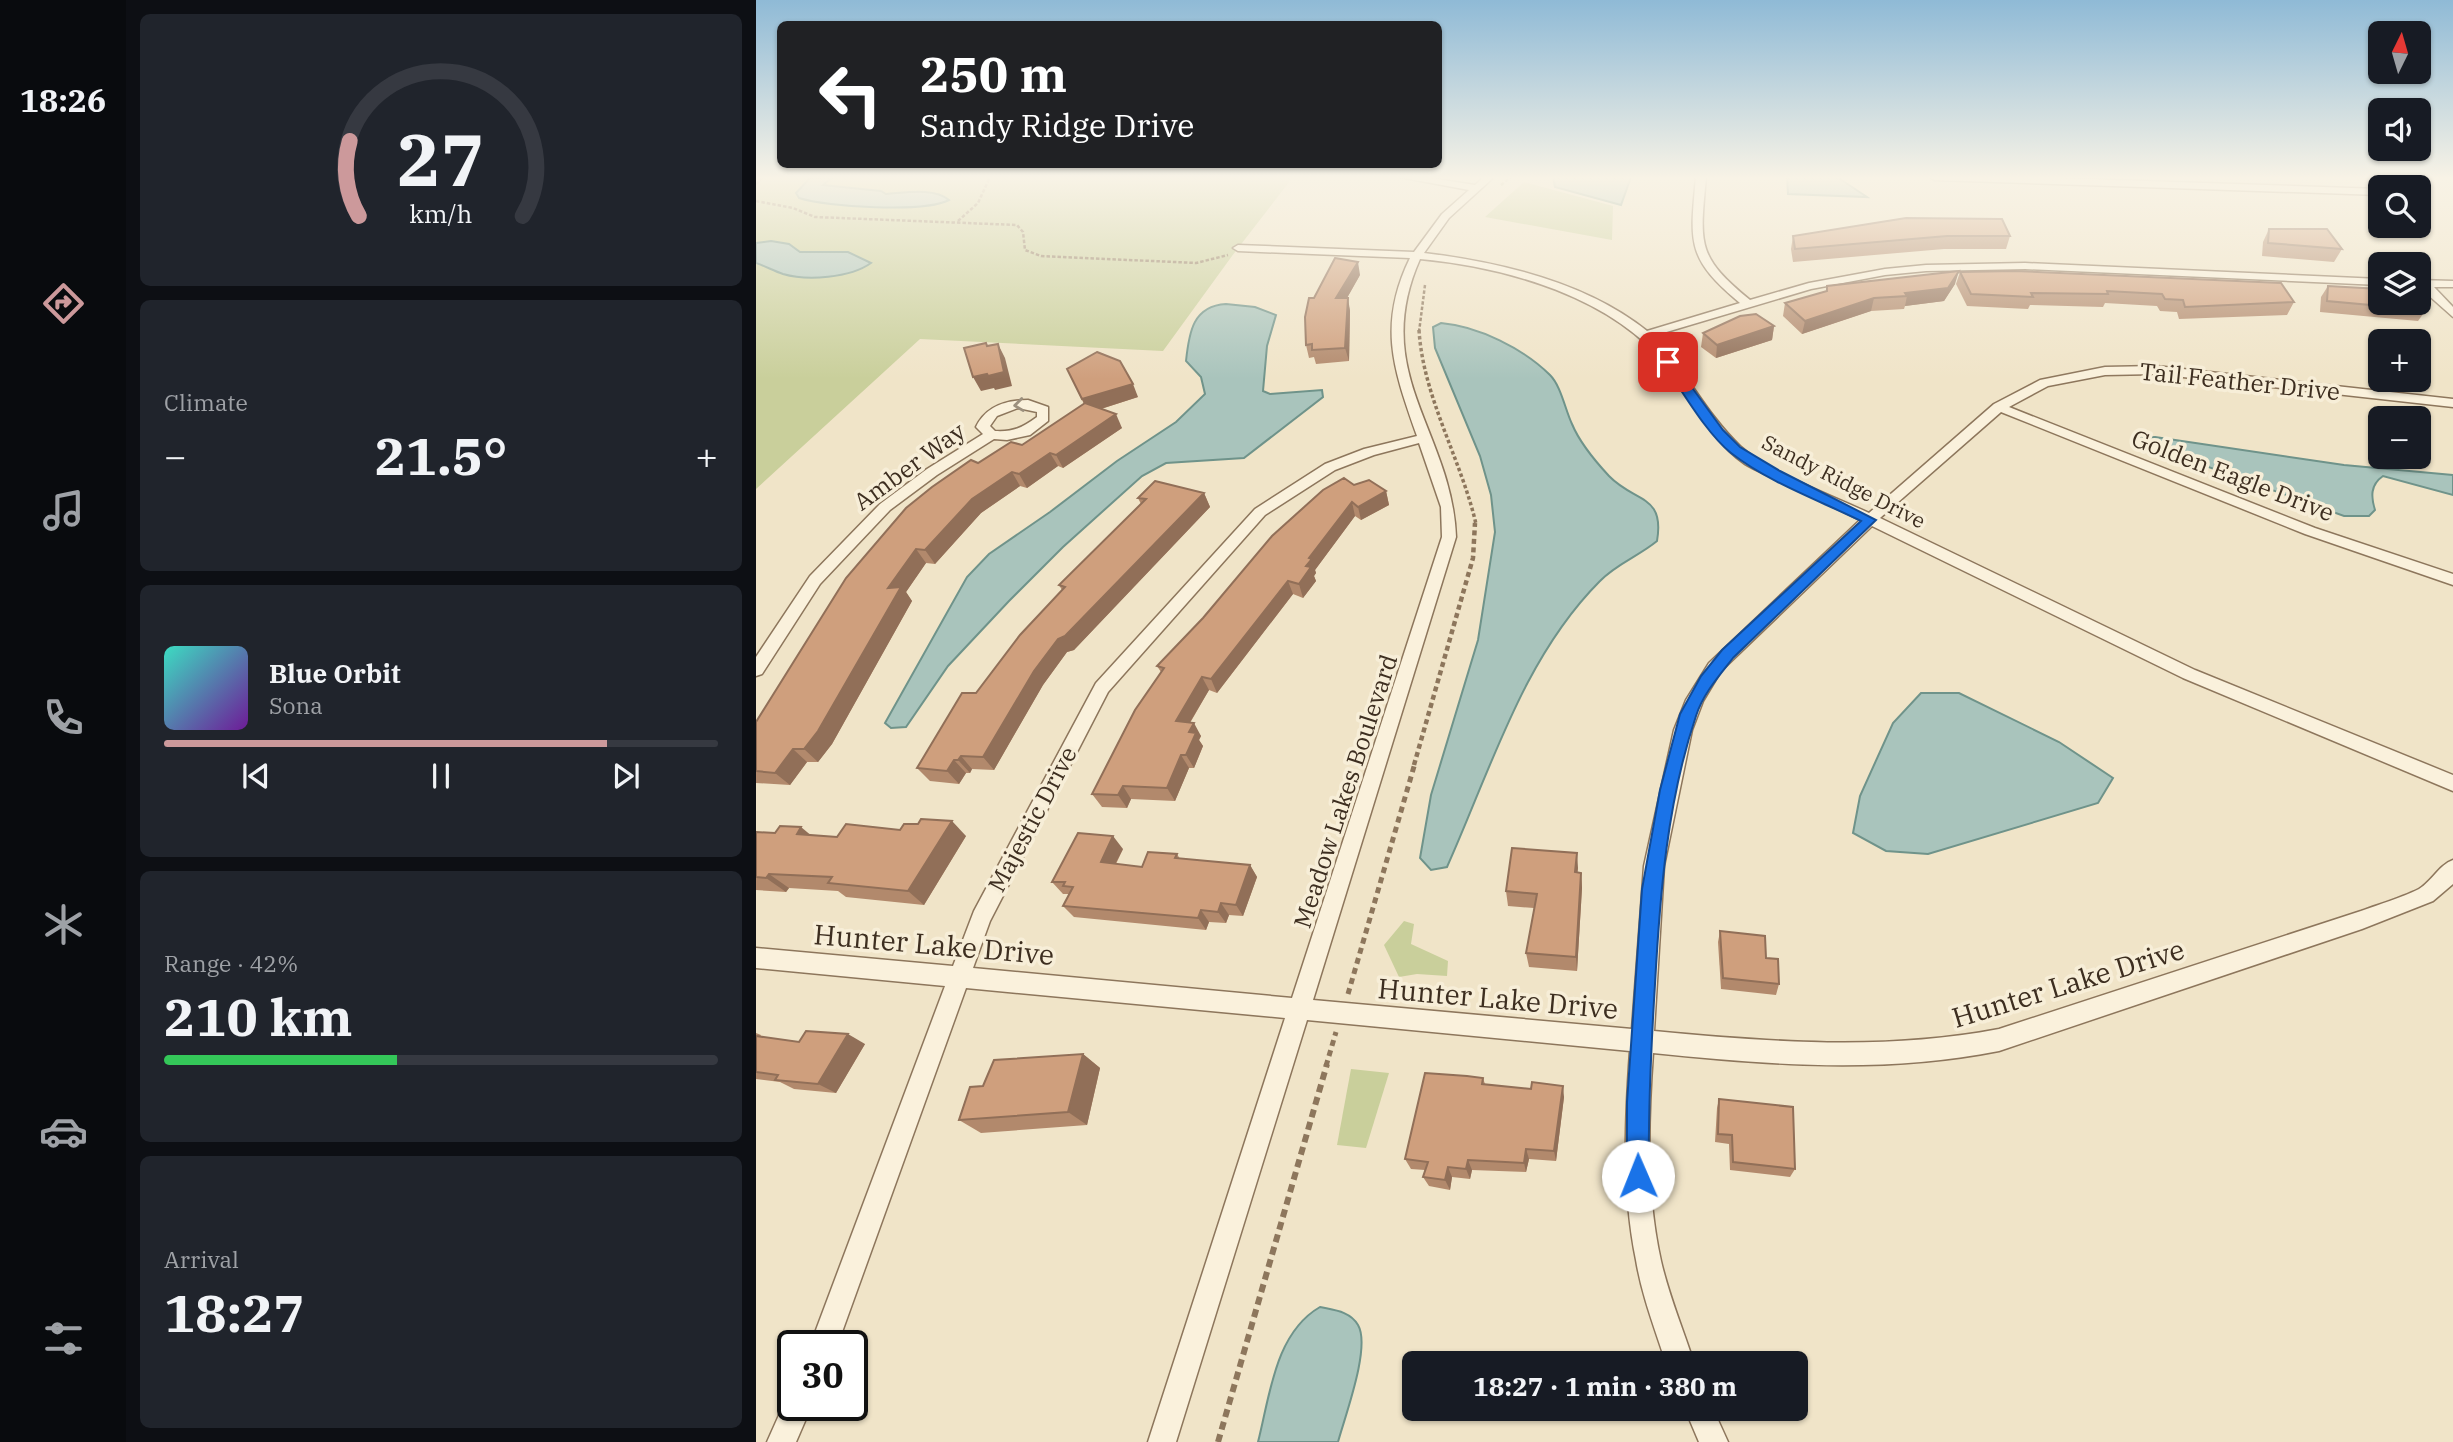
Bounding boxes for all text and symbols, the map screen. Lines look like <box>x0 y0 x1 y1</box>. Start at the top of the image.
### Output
north arrow <box>2368 21 2431 84</box>
map controls <box>2368 21 2431 469</box>
text: 250 m <box>920 42 1067 105</box>
icon: left <box>805 49 896 140</box>
text: 18:26 <box>20 79 106 121</box>
button: sound <box>2368 98 2431 161</box>
text: Sandy Ridge Drive <box>920 104 1194 146</box>
text: 27 <box>397 111 485 206</box>
button: search <box>2368 175 2431 238</box>
text: km/h <box>409 197 473 230</box>
button: layers <box>2368 252 2431 315</box>
icon: directions <box>39 279 88 328</box>
button: + <box>2368 329 2431 392</box>
pin <box>1638 332 1698 392</box>
icon: arrive <box>1649 343 1687 381</box>
street label: Tail Feather Drive <box>2138 355 2342 407</box>
text: Climate <box>164 387 248 417</box>
one-way arrow <box>1013 398 1025 413</box>
button: − <box>2368 406 2431 469</box>
street label: Amber Way <box>847 415 971 517</box>
text: 21.5° <box>375 422 507 489</box>
street label: Golden Eagle Drive <box>2127 422 2339 528</box>
street label: Sandy Ridge Drive <box>1757 428 1931 534</box>
text: − <box>164 431 187 480</box>
text: + <box>695 431 718 480</box>
icon: music <box>39 486 88 535</box>
street label: Meadow Lakes Boulevard <box>1286 650 1404 932</box>
text: Blue Orbit <box>269 656 401 690</box>
text: Sona <box>269 690 323 720</box>
icon: phone <box>39 693 88 742</box>
street label: Majestic Drive <box>980 741 1084 897</box>
icon: previous <box>237 757 275 795</box>
icon: pause <box>422 757 460 795</box>
icon: next <box>607 757 645 795</box>
icon: climate <box>39 900 88 949</box>
street label: Hunter Lake Drive <box>812 915 1056 973</box>
street label: Hunter Lake Drive <box>1947 930 2189 1036</box>
text: Range · 42% <box>164 948 298 978</box>
street label: Hunter Lake Drive <box>1376 969 1620 1027</box>
text: 210 km <box>164 983 353 1050</box>
icon: car <box>39 1107 88 1156</box>
position arrow <box>1601 1139 1675 1213</box>
text: Arrival <box>164 1244 239 1274</box>
text: 18:27 <box>164 1279 305 1346</box>
icon: filters <box>39 1314 88 1363</box>
speed limit sign: 30 <box>777 1330 868 1421</box>
text: 18:27 · 1 min · 380 m <box>1473 1369 1737 1403</box>

